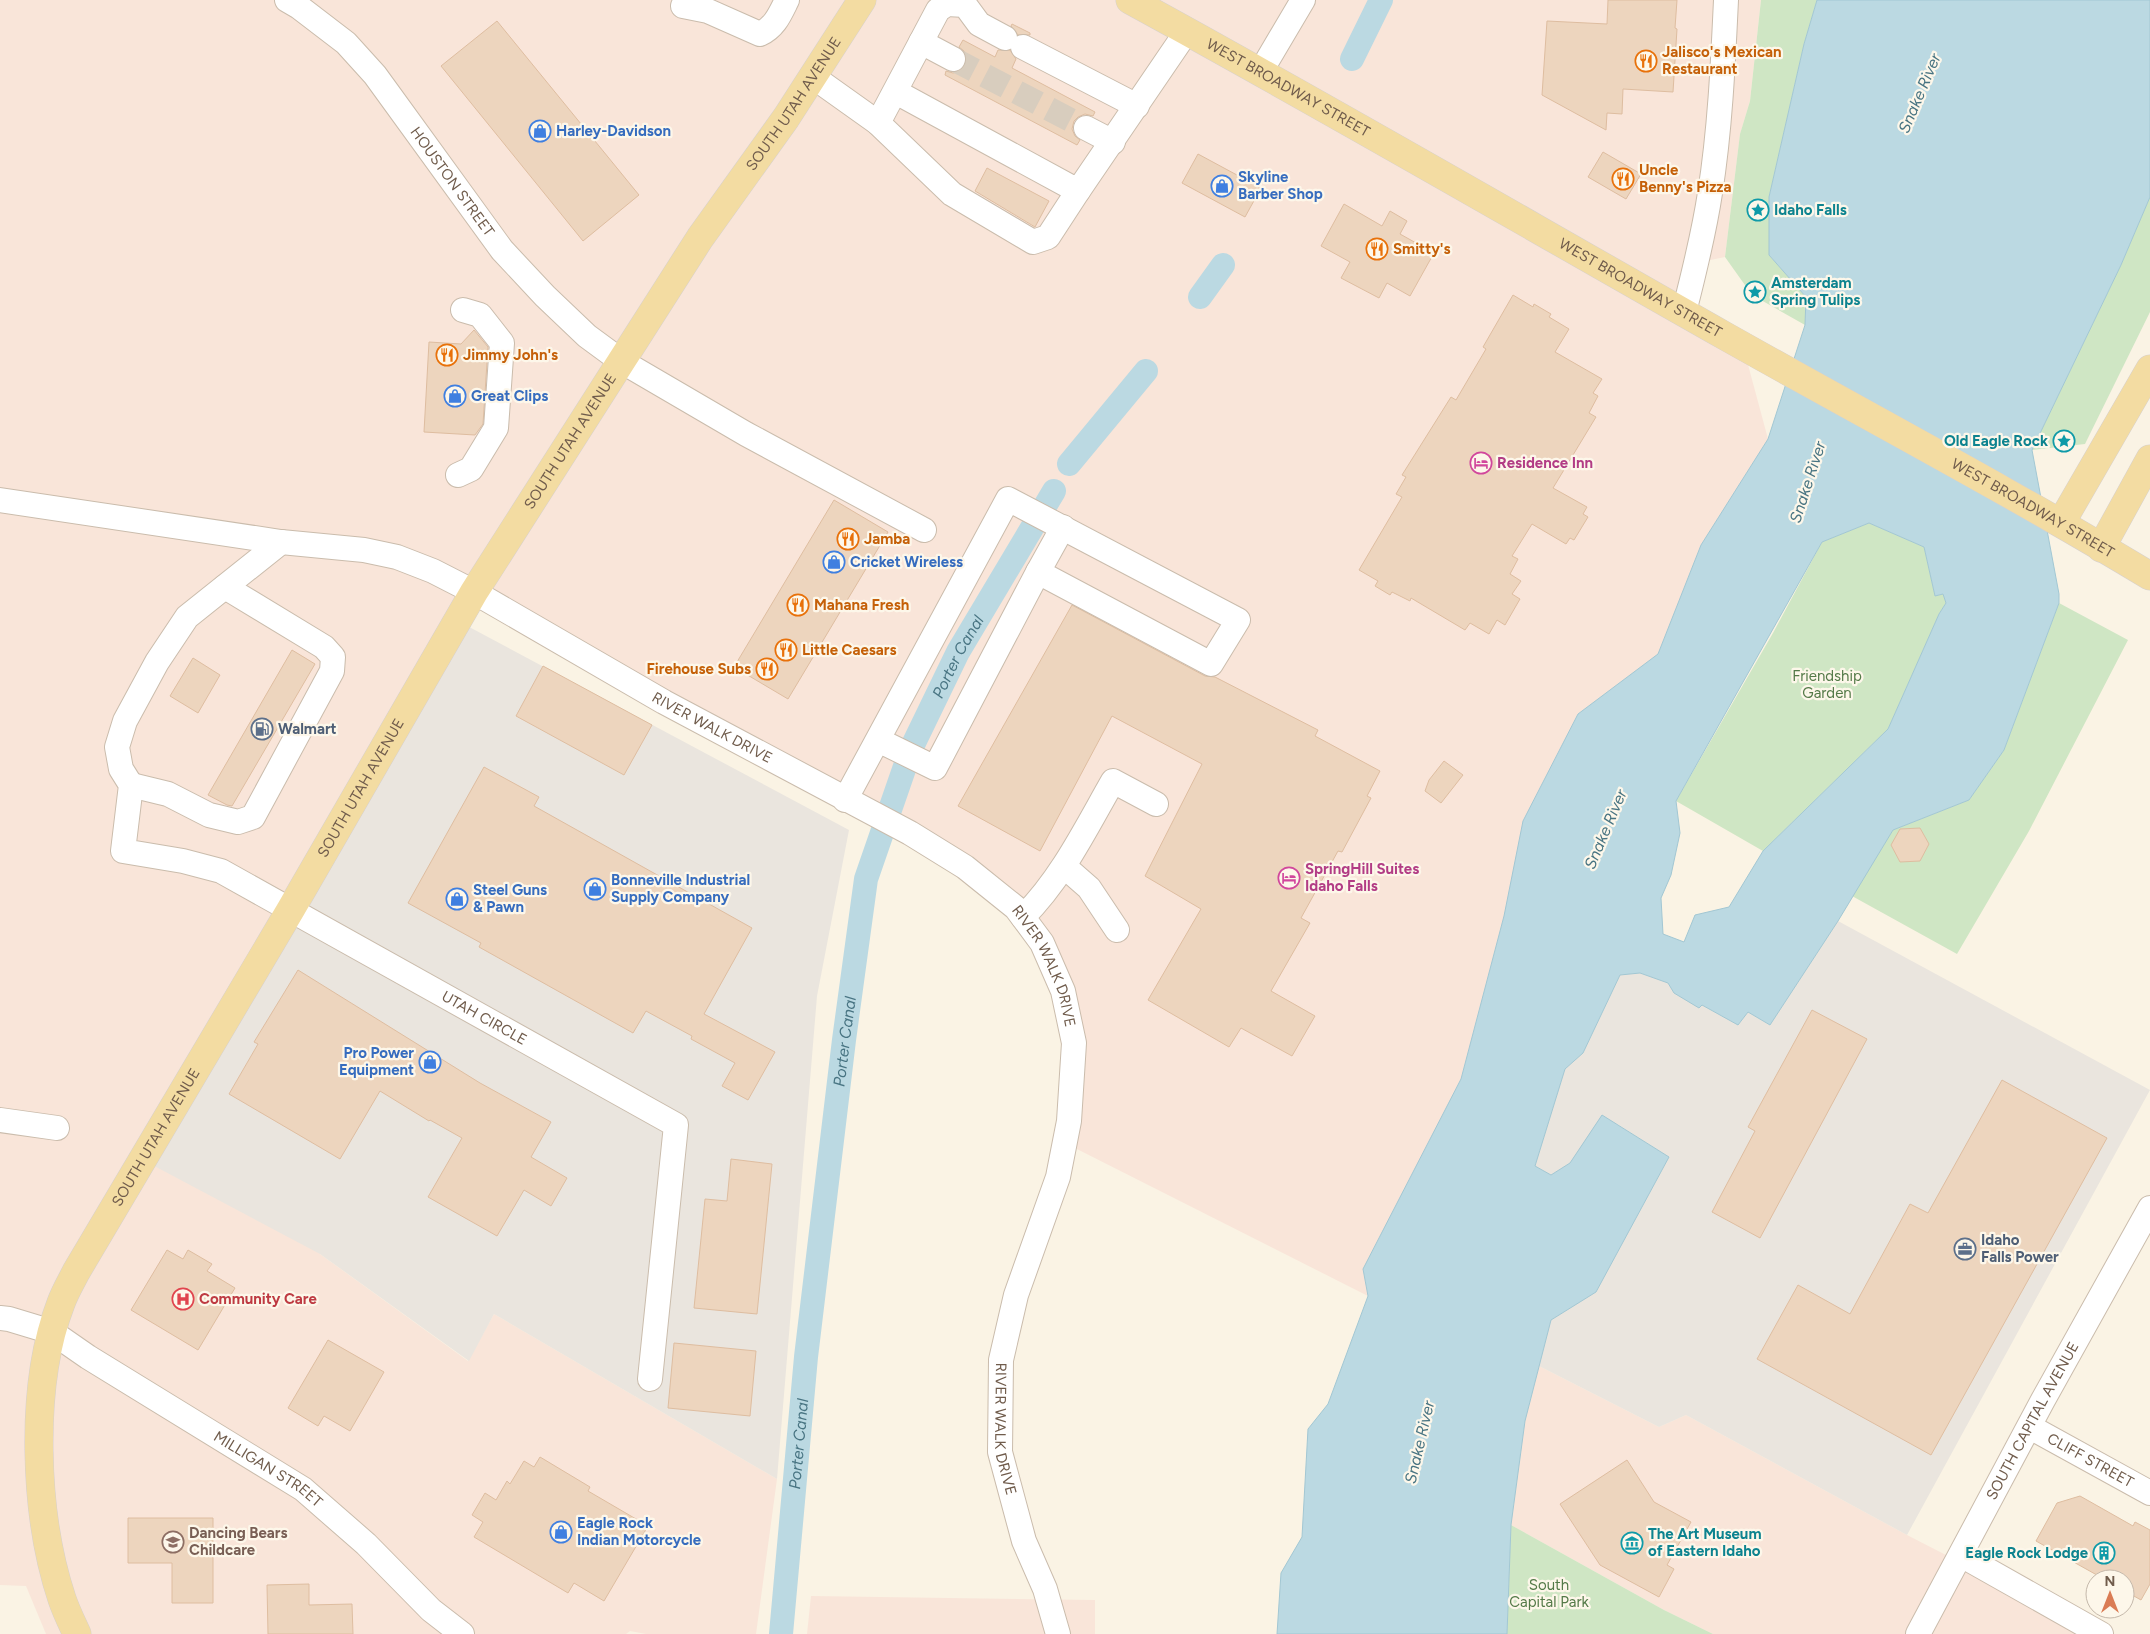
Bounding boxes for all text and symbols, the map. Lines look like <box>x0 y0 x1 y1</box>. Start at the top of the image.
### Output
street label: SOUTH UTAH AVENUE <box>742 33 845 174</box>
street label: WEST BROADWAY STREET <box>1203 35 1374 141</box>
place label: Jalisco's Mexican Restaurant <box>1662 43 1782 78</box>
restaurant icon: Jalisco's Mexican Restaurant <box>1634 49 1658 73</box>
water label: Snake River <box>1894 50 1945 136</box>
shop icon: Harley-Davidson <box>528 119 552 143</box>
place label: Harley-Davidson <box>556 122 671 140</box>
street label: HOUSTON STREET <box>407 123 499 240</box>
place label: Uncle Benny's Pizza <box>1639 161 1731 196</box>
restaurant icon: Uncle Benny's Pizza <box>1611 167 1635 191</box>
place label: Skyline Barber Shop <box>1238 168 1323 203</box>
shop icon: Skyline Barber Shop <box>1210 174 1234 198</box>
place icon: Idaho Falls <box>1746 198 1770 222</box>
place label: Idaho Falls <box>1774 201 1847 219</box>
street label: WEST BROADWAY STREET <box>1556 234 1726 342</box>
restaurant icon: Smitty's <box>1365 237 1389 261</box>
place label: Smitty's <box>1393 240 1450 258</box>
place label: Amsterdam Spring Tulips <box>1771 274 1860 309</box>
place icon: Amsterdam Spring Tulips <box>1743 280 1767 304</box>
restaurant icon: Jimmy John's <box>435 343 459 367</box>
place label: Jimmy John's <box>463 346 558 364</box>
street label: SOUTH UTAH AVENUE <box>520 370 620 513</box>
shop icon: Great Clips <box>443 384 467 408</box>
place label: Great Clips <box>471 387 548 405</box>
place icon: Old Eagle Rock <box>2052 429 2076 453</box>
place label: Old Eagle Rock <box>1944 432 2048 450</box>
water label: Snake River <box>1785 438 1830 525</box>
hotel icon: Residence Inn <box>1469 451 1493 475</box>
place label: Residence Inn <box>1497 454 1593 472</box>
street label: WEST BROADWAY STREET <box>1948 454 2118 562</box>
restaurant icon: Jamba <box>836 527 860 551</box>
place label: Jamba <box>864 530 910 548</box>
shop icon: Cricket Wireless <box>822 550 846 574</box>
place label: Cricket Wireless <box>850 553 963 571</box>
restaurant icon: Mahana Fresh <box>786 593 810 617</box>
place label: Mahana Fresh <box>814 596 909 614</box>
water label: Porter Canal <box>928 612 988 701</box>
restaurant icon: Little Caesars <box>774 638 798 662</box>
place label: Little Caesars <box>802 641 896 659</box>
restaurant icon: Firehouse Subs <box>755 657 779 681</box>
place label: Firehouse Subs <box>647 660 751 678</box>
park label: Friendship Garden <box>1792 667 1862 702</box>
street label: RIVER WALK DRIVE <box>649 688 775 767</box>
street label: SOUTH UTAH AVENUE <box>314 715 408 861</box>
fuel station icon: Walmart <box>250 717 274 741</box>
place label: Walmart <box>278 720 337 738</box>
water label: Snake River <box>1580 786 1631 872</box>
place label: SpringHill Suites Idaho Falls <box>1305 860 1419 895</box>
hotel icon: SpringHill Suites Idaho Falls <box>1277 866 1301 890</box>
place label: Bonneville Industrial Supply Company <box>611 871 750 906</box>
shop icon: Bonneville Industrial Supply Company <box>583 877 607 901</box>
place label: Steel Guns & Pawn <box>473 881 547 916</box>
shop icon: Steel Guns & Pawn <box>445 887 469 911</box>
street label: RIVER WALK DRIVE <box>1008 902 1079 1029</box>
street label: UTAH CIRCLE <box>439 987 530 1049</box>
water label: Porter Canal <box>829 995 860 1088</box>
place label: Pro Power Equipment <box>339 1044 414 1079</box>
shop icon: Pro Power Equipment <box>418 1050 442 1074</box>
street label: SOUTH UTAH AVENUE <box>108 1065 204 1209</box>
place label: Idaho Falls Power <box>1981 1231 2059 1266</box>
office icon: Idaho Falls Power <box>1953 1237 1977 1261</box>
hospital icon: Community Care <box>171 1287 195 1311</box>
place label: Community Care <box>199 1290 318 1308</box>
street label: SOUTH CAPITAL AVENUE <box>1982 1339 2083 1503</box>
street label: RIVER WALK DRIVE <box>991 1362 1020 1497</box>
water label: Porter Canal <box>785 1397 812 1490</box>
water label: Snake River <box>1401 1398 1438 1485</box>
street label: MILLIGAN STREET <box>210 1427 327 1511</box>
street label: CLIFF STREET <box>2044 1429 2137 1492</box>
place label: Eagle Rock Indian Motorcycle <box>577 1514 702 1549</box>
shop icon: Eagle Rock Indian Motorcycle <box>549 1520 573 1544</box>
place label: Dancing Bears Childcare <box>189 1524 287 1559</box>
place label: The Art Museum of Eastern Idaho <box>1648 1525 1761 1560</box>
school or university icon: Dancing Bears Childcare <box>161 1530 185 1554</box>
museum icon: The Art Museum of Eastern Idaho <box>1620 1531 1644 1555</box>
building icon: Eagle Rock Lodge <box>2092 1541 2116 1565</box>
place label: Eagle Rock Lodge <box>1965 1544 2089 1562</box>
north arrow <box>2085 1569 2135 1619</box>
text: N <box>2105 1573 2115 1590</box>
park label: South Capital Park <box>1509 1576 1590 1611</box>

